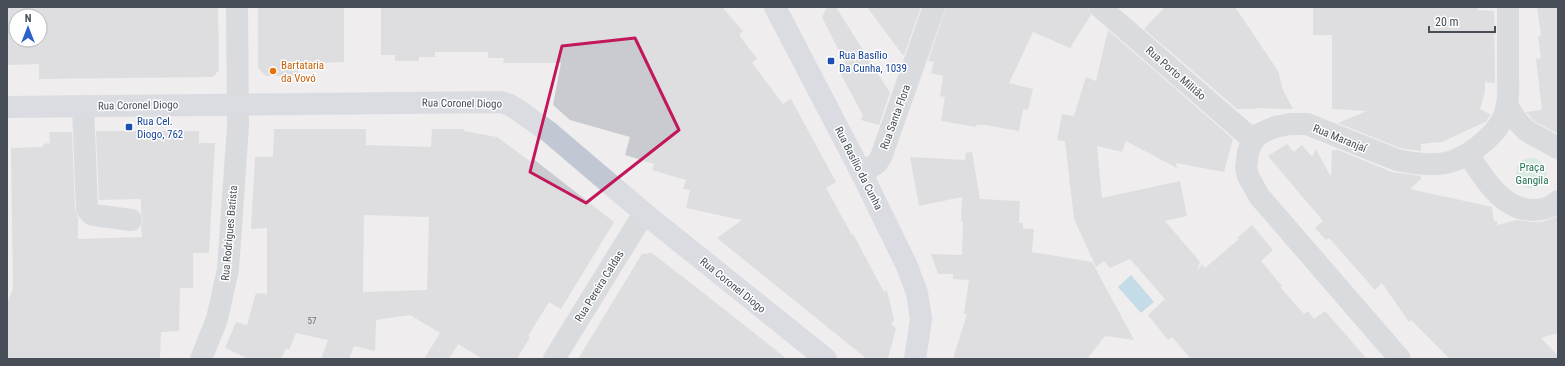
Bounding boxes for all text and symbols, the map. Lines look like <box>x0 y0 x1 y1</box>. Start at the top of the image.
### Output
north arrow <box>8 8 48 48</box>
scale bar <box>1429 8 1495 34</box>
text: N <box>25 12 32 25</box>
text: 20 m <box>1435 15 1459 29</box>
street label: Rua Porto Militão <box>1143 44 1209 103</box>
place label: Rua Basílio Da Cunha, 1039 <box>839 49 907 75</box>
marker: Rua Basílio Da Cunha, 1039 <box>826 56 836 66</box>
place label: Bartataria da Vovó <box>281 59 324 85</box>
marker: Bartataria da Vovó <box>268 66 278 76</box>
street label: Rua Santa Flora <box>878 83 913 151</box>
street label: Rua Coronel Diogo <box>422 96 503 111</box>
street label: Rua Coronel Diogo <box>98 98 179 113</box>
place label: Rua Cel. Diogo, 762 <box>137 115 183 141</box>
marker: Rua Cel. Diogo, 762 <box>124 122 134 132</box>
street label: Rua Maranjaí <box>1311 122 1369 155</box>
street label: Rua Basílio da Cunha <box>832 124 885 212</box>
park label: Praça Gangila <box>1516 161 1548 187</box>
street label: Rua Rodrigues Batista <box>219 185 240 281</box>
street label: Rua Pereira Caldas <box>572 248 627 324</box>
street label: Rua Coronel Diogo <box>697 255 768 316</box>
house number: 57 <box>308 316 317 326</box>

